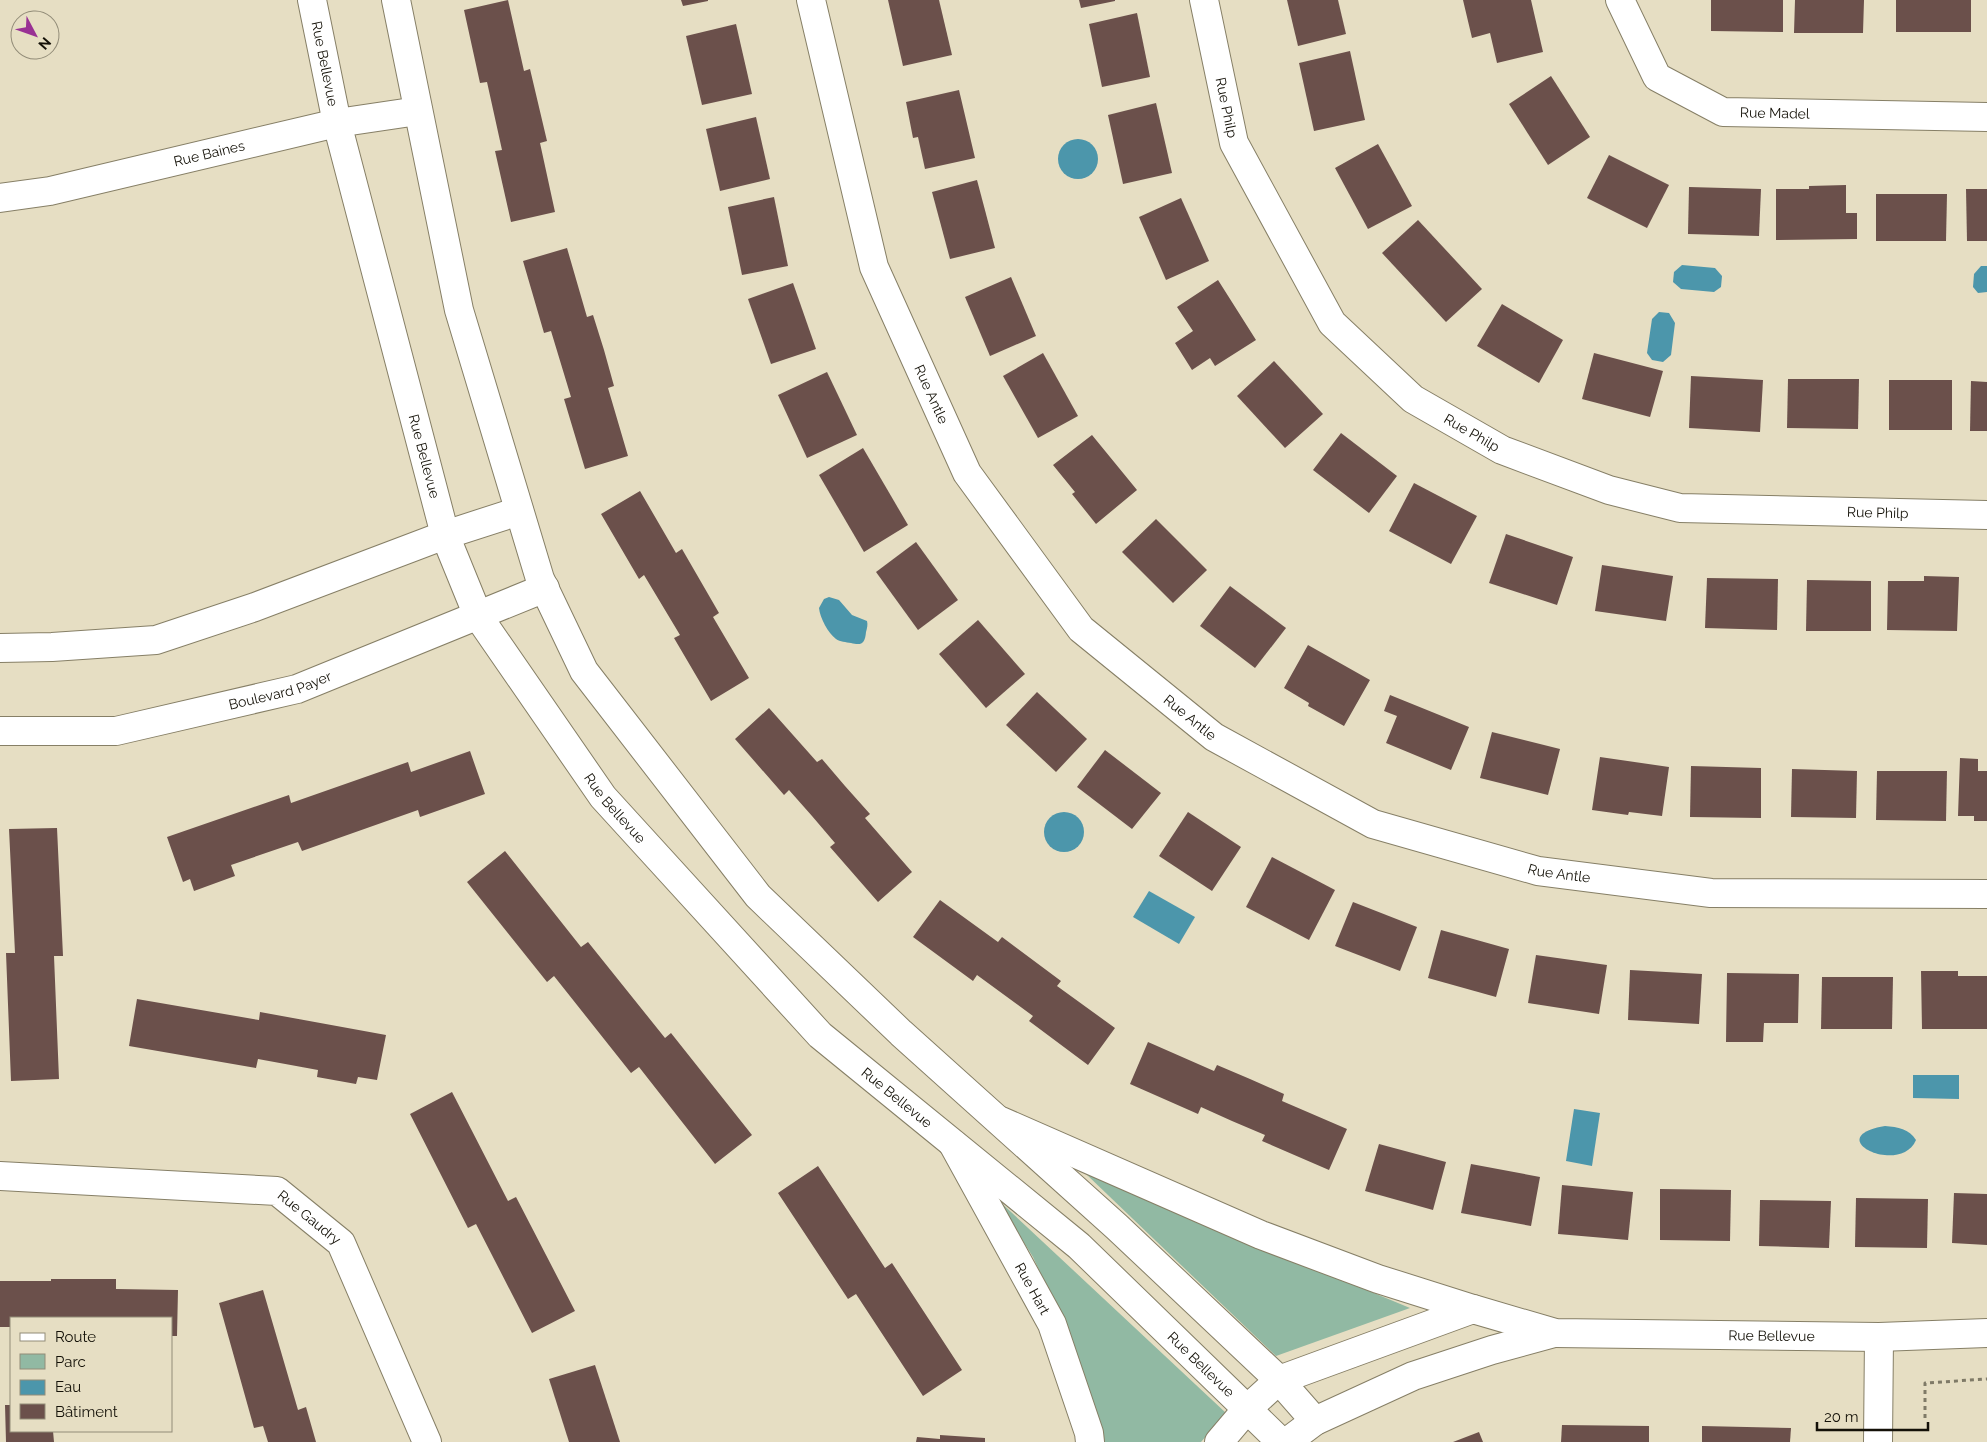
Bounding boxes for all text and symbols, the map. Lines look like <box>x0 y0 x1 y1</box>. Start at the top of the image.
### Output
north arrow <box>10 10 60 60</box>
street label: Rue Bellevue <box>309 20 341 108</box>
text: N <box>35 34 54 53</box>
street label: Rue Philp <box>1212 76 1241 140</box>
street label: Rue Madel <box>1740 104 1810 122</box>
street label: Rue Baines <box>172 137 246 169</box>
street label: Rue Antle <box>911 362 952 426</box>
street label: Rue Philp <box>1441 410 1503 455</box>
street label: Rue Bellevue <box>406 412 443 500</box>
street label: Rue Philp <box>1847 504 1909 521</box>
street label: Boulevard Payer <box>227 668 334 713</box>
street label: Rue Antle <box>1161 691 1220 744</box>
street label: Rue Bellevue <box>581 770 649 846</box>
street label: Rue Antle <box>1526 861 1591 886</box>
street label: Rue Bellevue <box>858 1064 935 1131</box>
street label: Rue Gaudry <box>275 1187 344 1248</box>
street label: Rue Hart <box>1012 1260 1053 1318</box>
legend <box>10 1317 172 1432</box>
street label: Rue Bellevue <box>1728 1327 1815 1344</box>
text: Route <box>55 1328 96 1346</box>
street label: Rue Bellevue <box>1164 1329 1238 1400</box>
text: Parc <box>55 1353 86 1371</box>
text: Eau <box>55 1378 81 1396</box>
scale bar <box>1817 1400 1928 1432</box>
text: Bâtiment <box>55 1403 118 1421</box>
text: 20 m <box>1824 1408 1859 1426</box>

